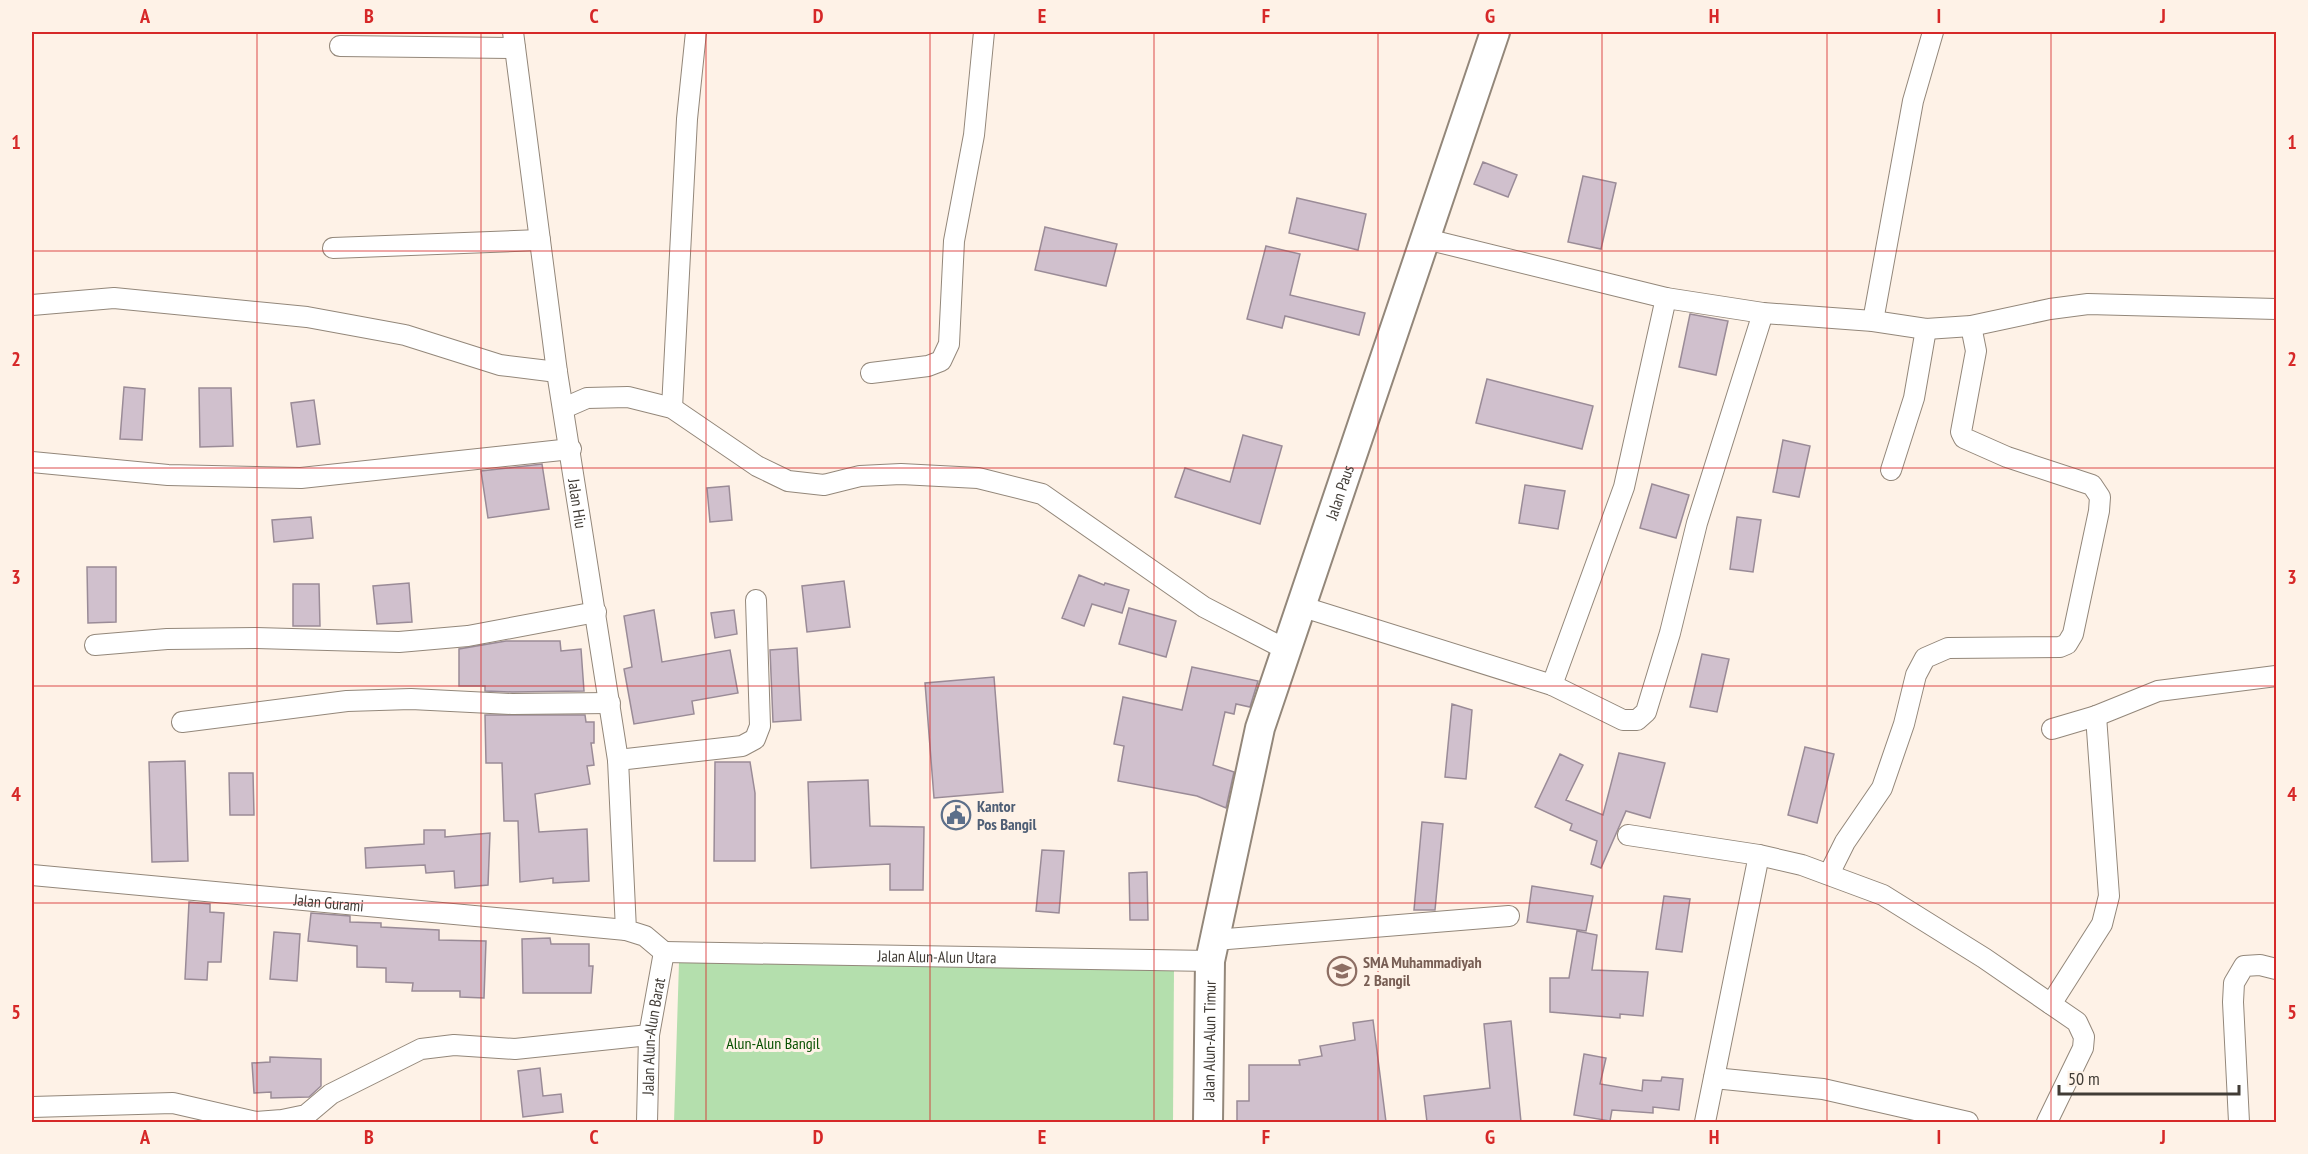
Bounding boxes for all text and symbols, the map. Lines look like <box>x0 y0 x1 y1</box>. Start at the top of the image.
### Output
text: A <box>139 3 151 29</box>
text: B <box>364 3 374 29</box>
text: C <box>589 3 599 29</box>
text: D <box>813 3 824 29</box>
text: E <box>1038 3 1046 29</box>
text: F <box>1262 3 1270 29</box>
text: G <box>1485 3 1495 29</box>
text: H <box>1709 3 1719 29</box>
text: I <box>1937 3 1941 29</box>
text: J <box>2159 3 2166 29</box>
text: 1 <box>11 129 21 155</box>
text: 1 <box>2287 129 2297 155</box>
text: 2 <box>11 346 21 372</box>
text: 2 <box>2287 346 2297 372</box>
street label: Jalan Paus <box>1321 462 1358 523</box>
street label: Jalan Hiu <box>564 476 591 530</box>
text: 3 <box>11 564 21 590</box>
text: 3 <box>2287 564 2297 590</box>
text: 4 <box>11 781 21 807</box>
text: 4 <box>2287 781 2297 807</box>
place label: Kantor Pos Bangil <box>977 796 1036 834</box>
public building icon: Kantor Pos Bangil <box>940 799 972 831</box>
street label: Jalan Gurami <box>292 889 365 916</box>
street label: Jalan Alun-Alun Utara <box>876 946 997 967</box>
place label: SMA Muhammadiyah 2 Bangil <box>1363 952 1482 990</box>
school or university icon: SMA Muhammadiyah 2 Bangil <box>1326 955 1358 987</box>
street label: Jalan Alun-Alun Barat <box>638 976 669 1096</box>
street label: Jalan Alun-Alun Timur <box>1198 980 1220 1103</box>
text: 5 <box>11 999 21 1025</box>
text: 5 <box>2287 999 2297 1025</box>
park label: Alun-Alun Bangil <box>726 1033 820 1053</box>
scale bar <box>2059 1058 2239 1096</box>
text: 50 m <box>2068 1067 2100 1090</box>
text: A <box>139 1124 151 1150</box>
text: B <box>364 1124 374 1150</box>
text: C <box>589 1124 599 1150</box>
text: D <box>813 1124 824 1150</box>
text: E <box>1038 1124 1046 1150</box>
text: F <box>1262 1124 1270 1150</box>
text: G <box>1485 1124 1495 1150</box>
text: H <box>1709 1124 1719 1150</box>
text: I <box>1937 1124 1941 1150</box>
text: J <box>2159 1124 2166 1150</box>

